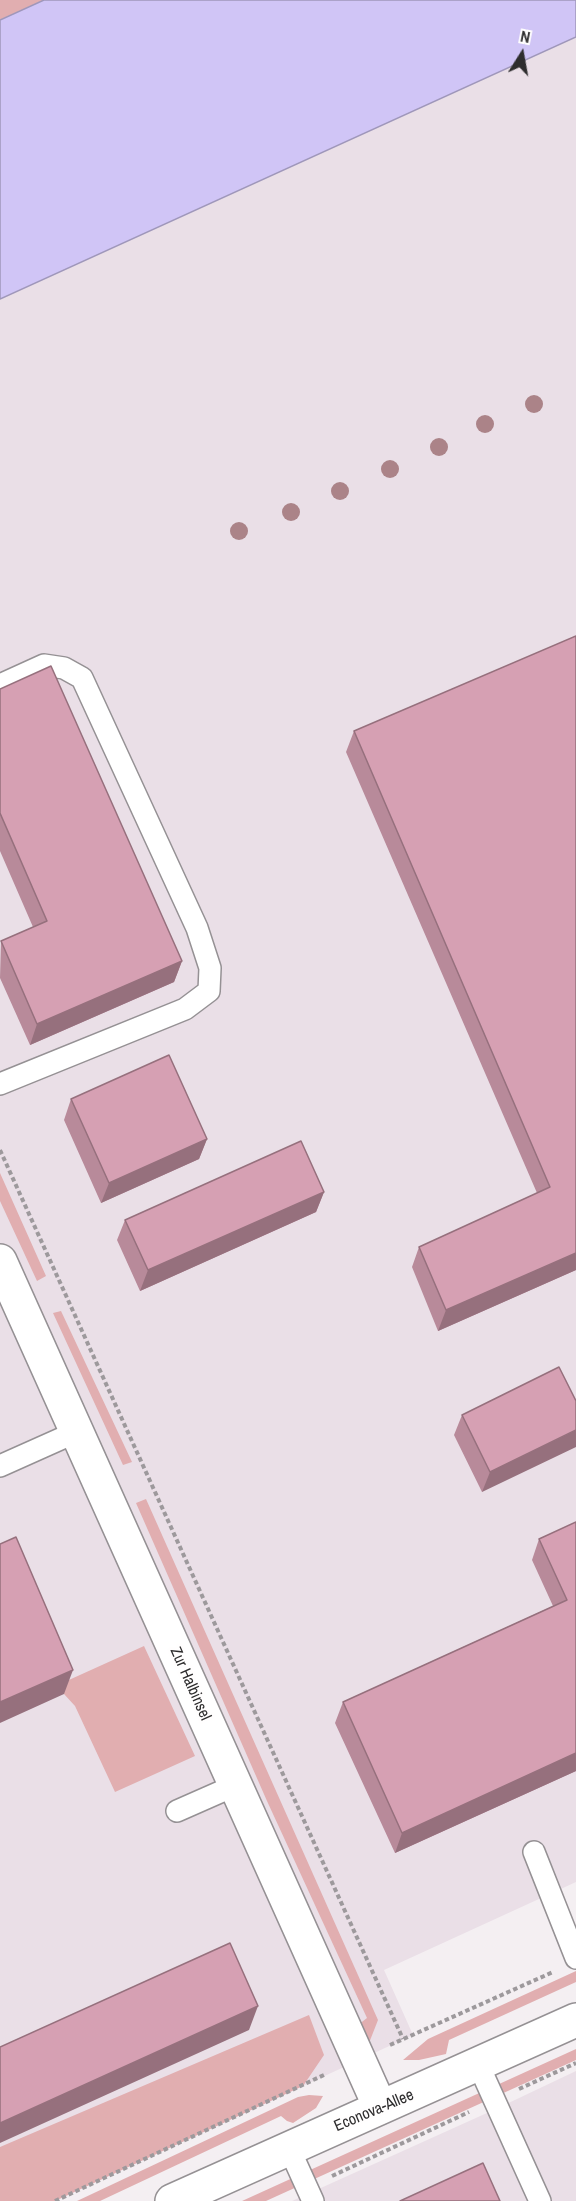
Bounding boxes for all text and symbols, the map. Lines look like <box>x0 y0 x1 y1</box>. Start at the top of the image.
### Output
north arrow <box>492 24 552 84</box>
text: N <box>519 25 532 48</box>
street label: Zur Halbinsel <box>165 1644 215 1724</box>
street label: Econova-Allee <box>331 2086 417 2136</box>

